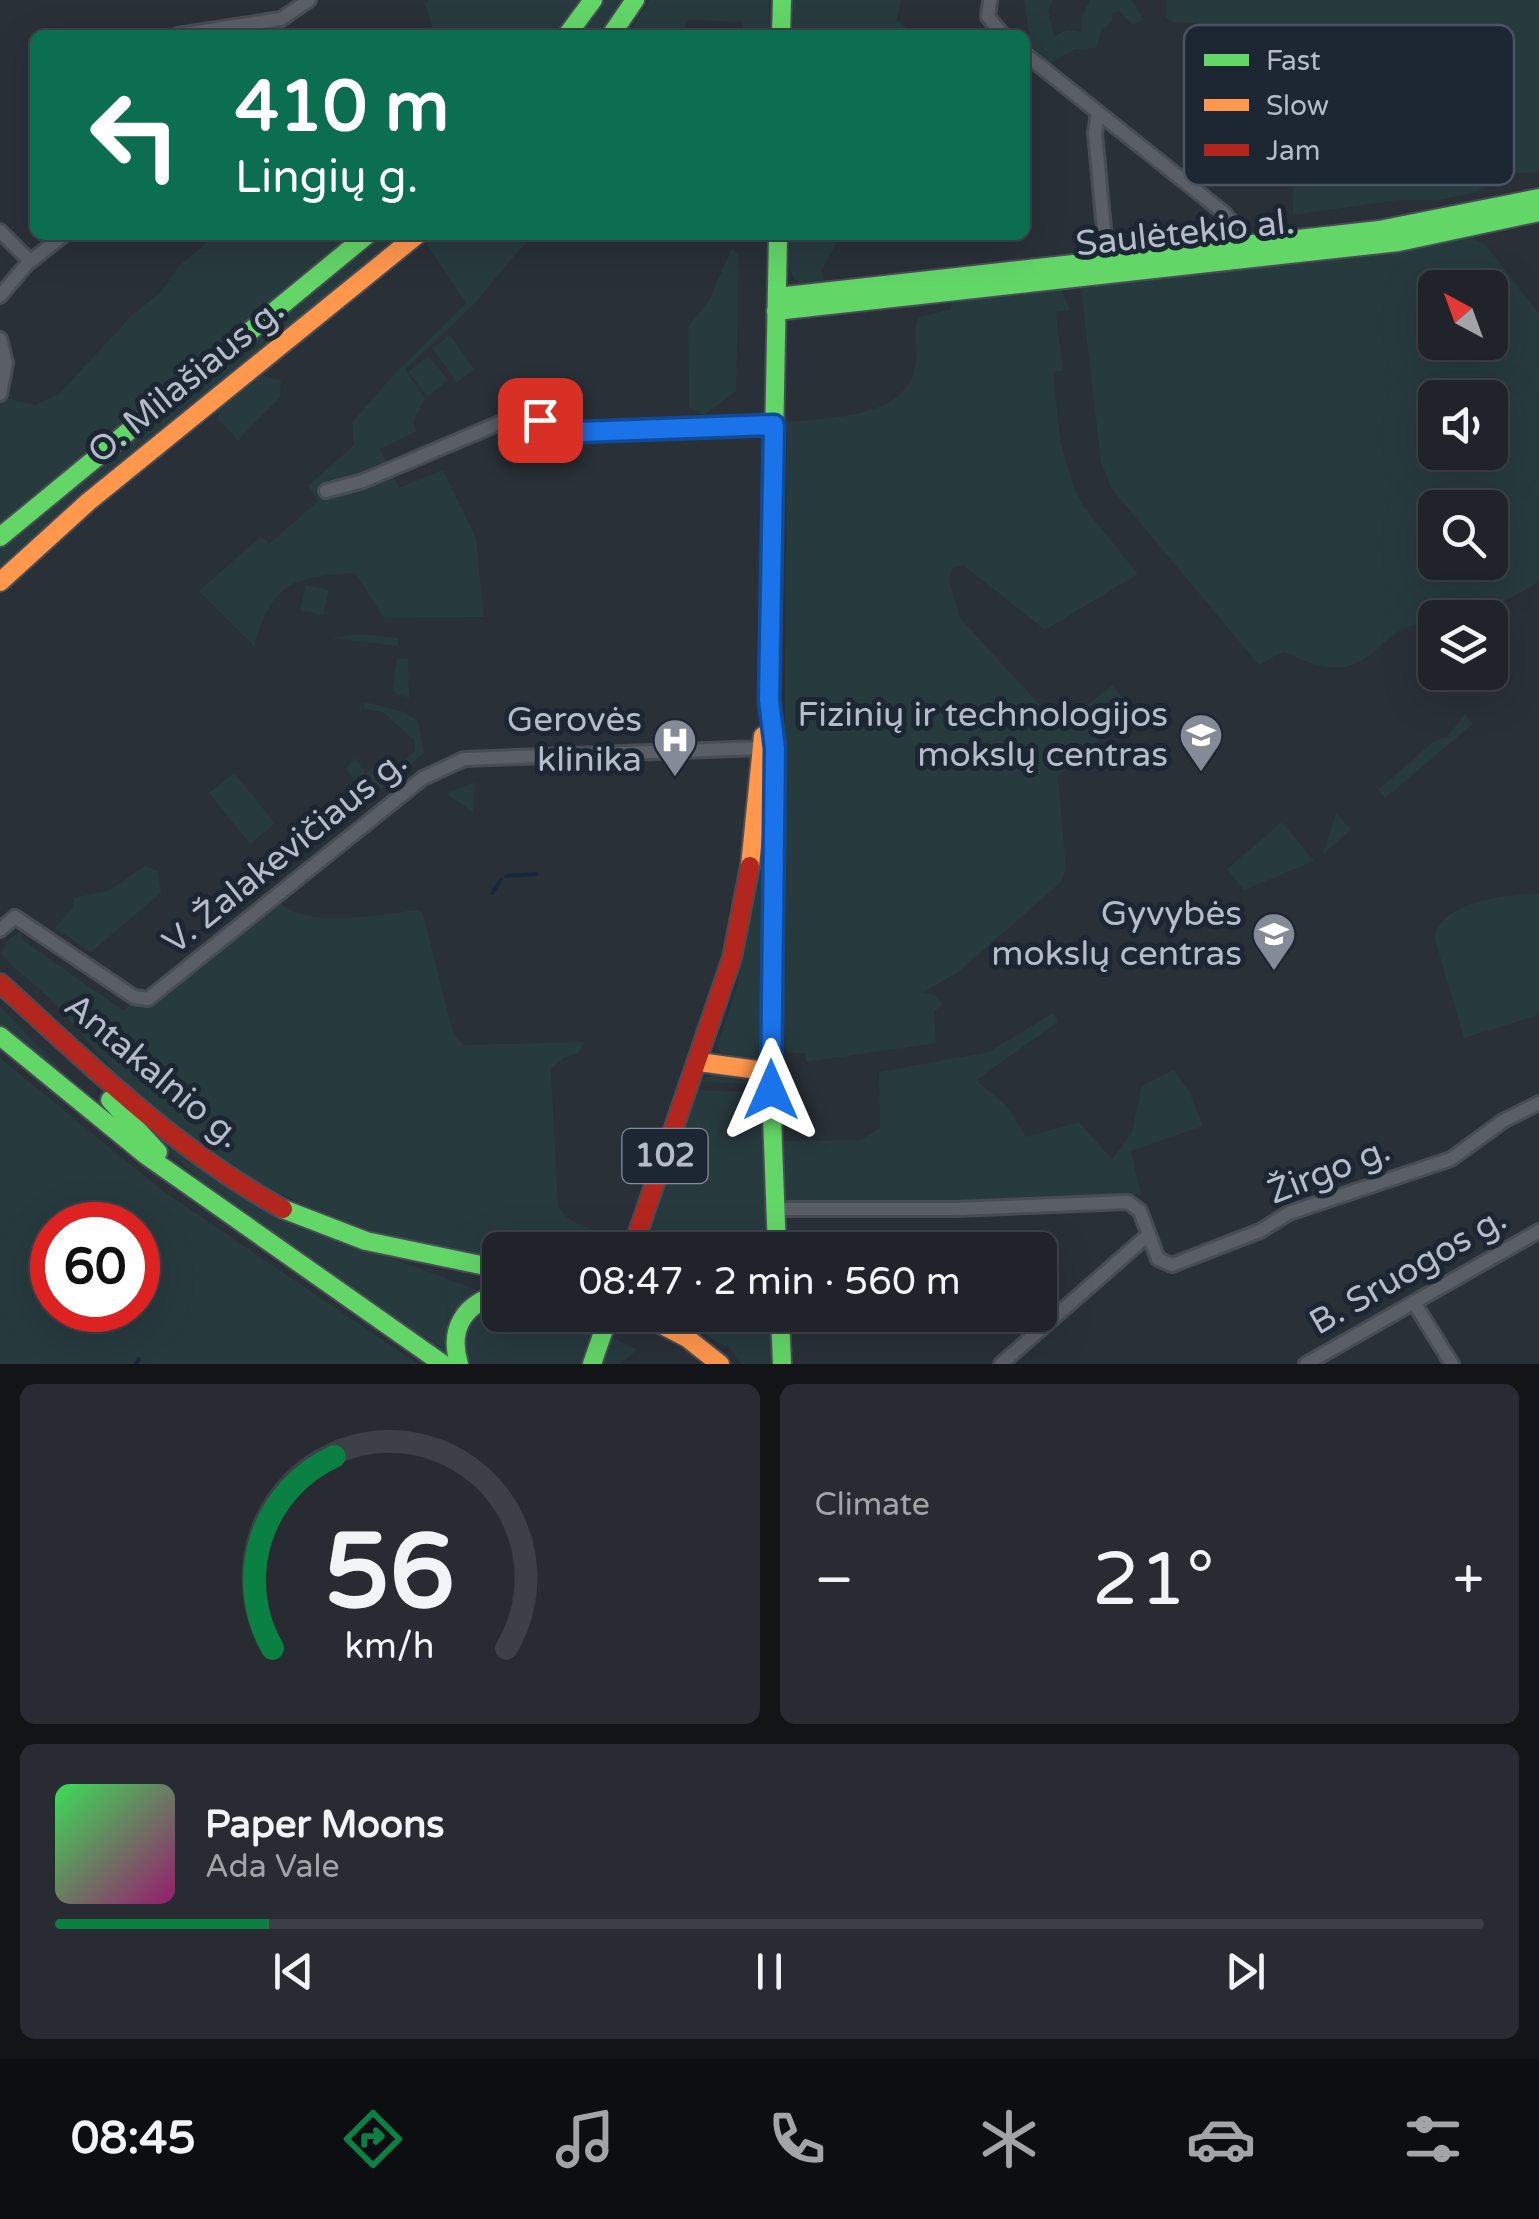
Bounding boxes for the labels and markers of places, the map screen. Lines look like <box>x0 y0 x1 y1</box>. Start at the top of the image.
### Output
pin <box>498 378 583 463</box>
place label: Fizinių ir technologijos mokslų centras <box>797 694 1168 776</box>
place label: Gerovės klinika <box>507 699 642 781</box>
school or university icon: Fizinių ir technologijos mokslų centras <box>1178 712 1224 773</box>
hospital icon: Gerovės klinika <box>652 717 698 778</box>
place label: Gyvybės mokslų centras <box>991 893 1242 975</box>
school or university icon: Gyvybės mokslų centras <box>1251 911 1297 972</box>

